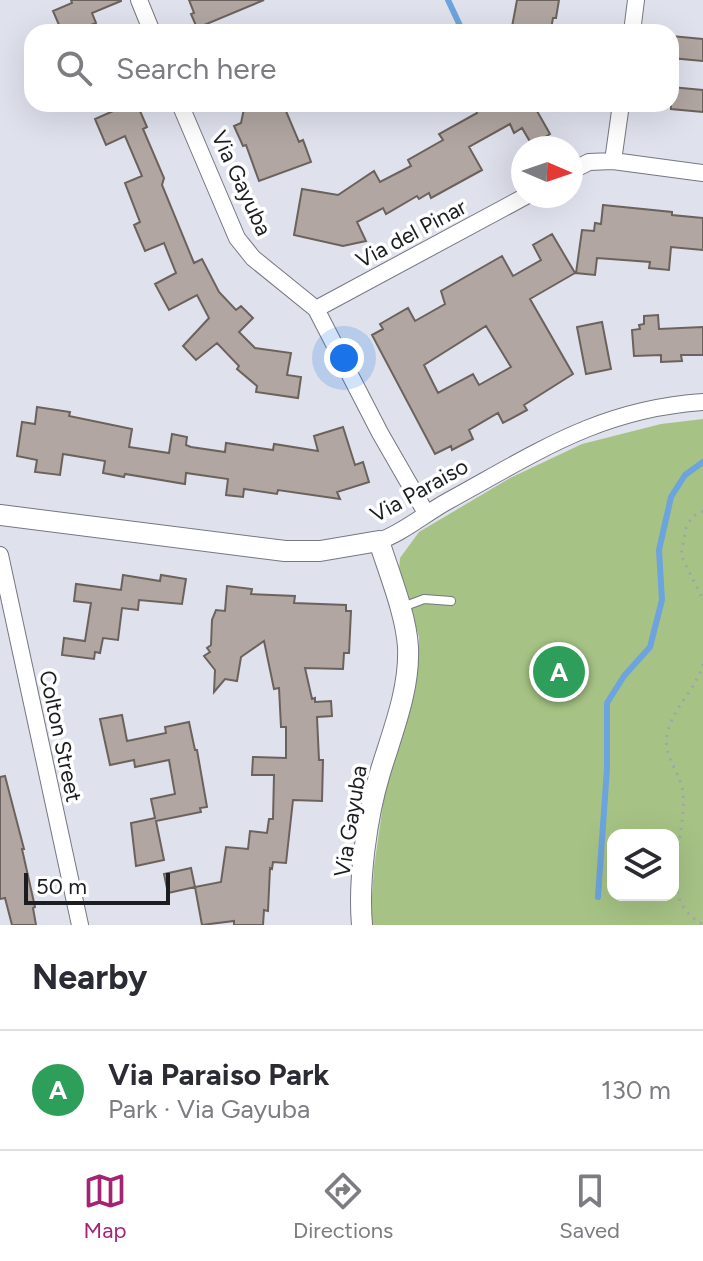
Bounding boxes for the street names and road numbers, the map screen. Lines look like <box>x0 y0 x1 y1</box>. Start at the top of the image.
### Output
street label: Via Gayuba <box>205 126 278 240</box>
street label: Via del Pinar <box>351 193 471 274</box>
street label: Via Paraiso <box>366 453 473 528</box>
street label: Colton Street <box>33 668 88 804</box>
street label: Via Gayuba <box>328 763 373 879</box>

